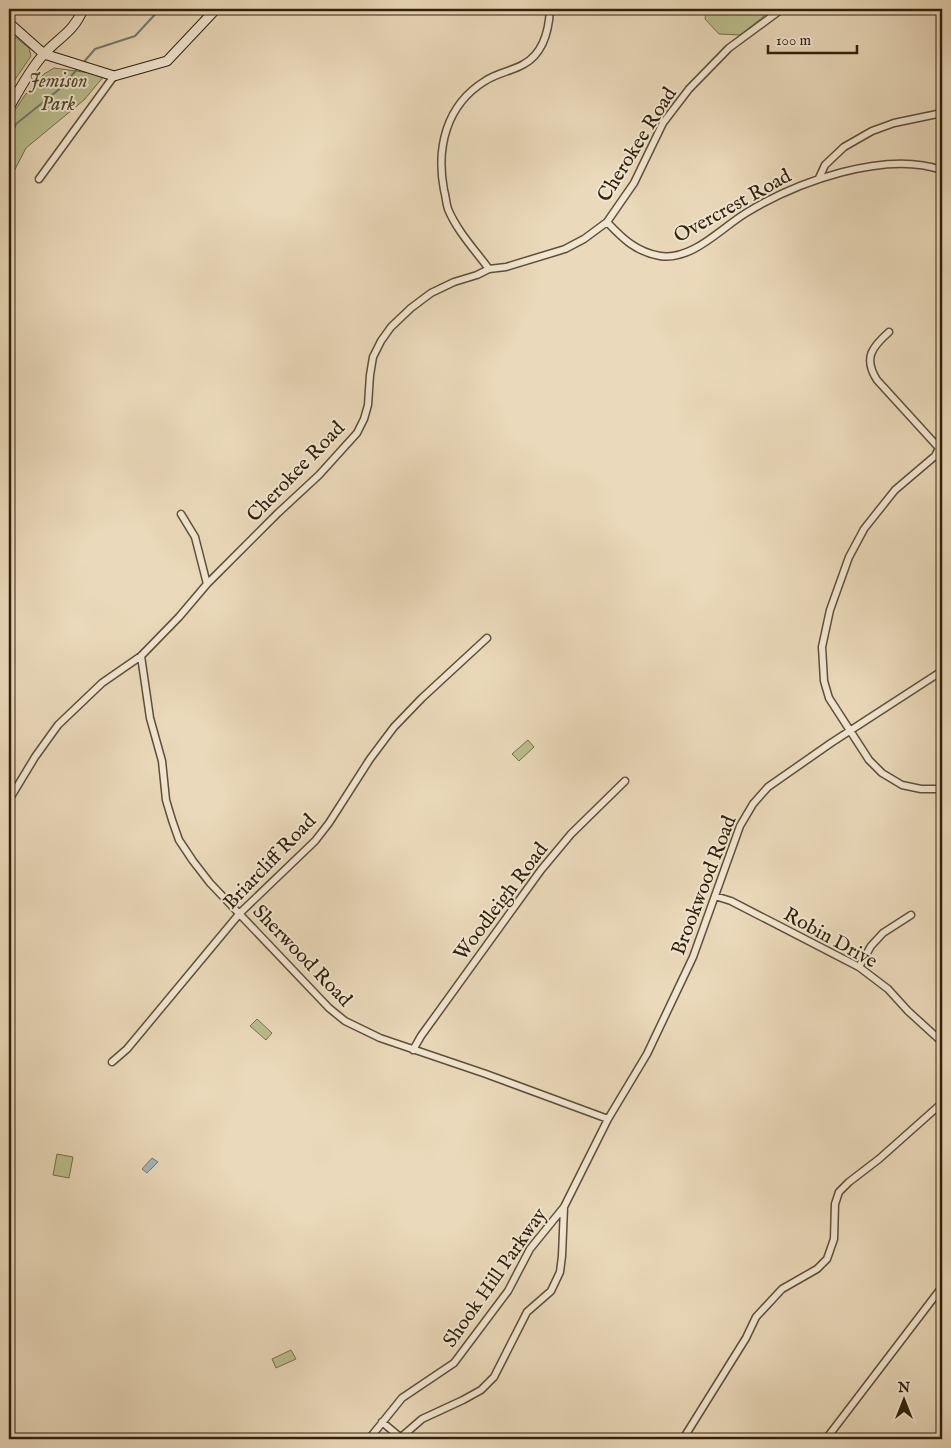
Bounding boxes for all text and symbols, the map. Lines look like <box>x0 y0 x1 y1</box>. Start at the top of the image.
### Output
scale bar <box>768 22 857 54</box>
text: 100 m <box>776 31 812 50</box>
park label: Jemison Park <box>28 69 88 117</box>
street label: Cherokee Road <box>592 83 683 207</box>
street label: Overcrest Road <box>670 164 796 249</box>
street label: Cherokee Road <box>242 416 351 528</box>
street label: Briarcliff Road <box>218 809 322 915</box>
street label: Brookwood Road <box>666 812 743 959</box>
street label: Woodleigh Road <box>449 838 554 966</box>
street label: Sherwood Road <box>247 900 357 1012</box>
street label: Robin Drive <box>779 902 882 974</box>
street label: Shook Hill Parkway <box>438 1203 553 1352</box>
north arrow <box>878 1376 928 1426</box>
text: N <box>897 1379 910 1397</box>

